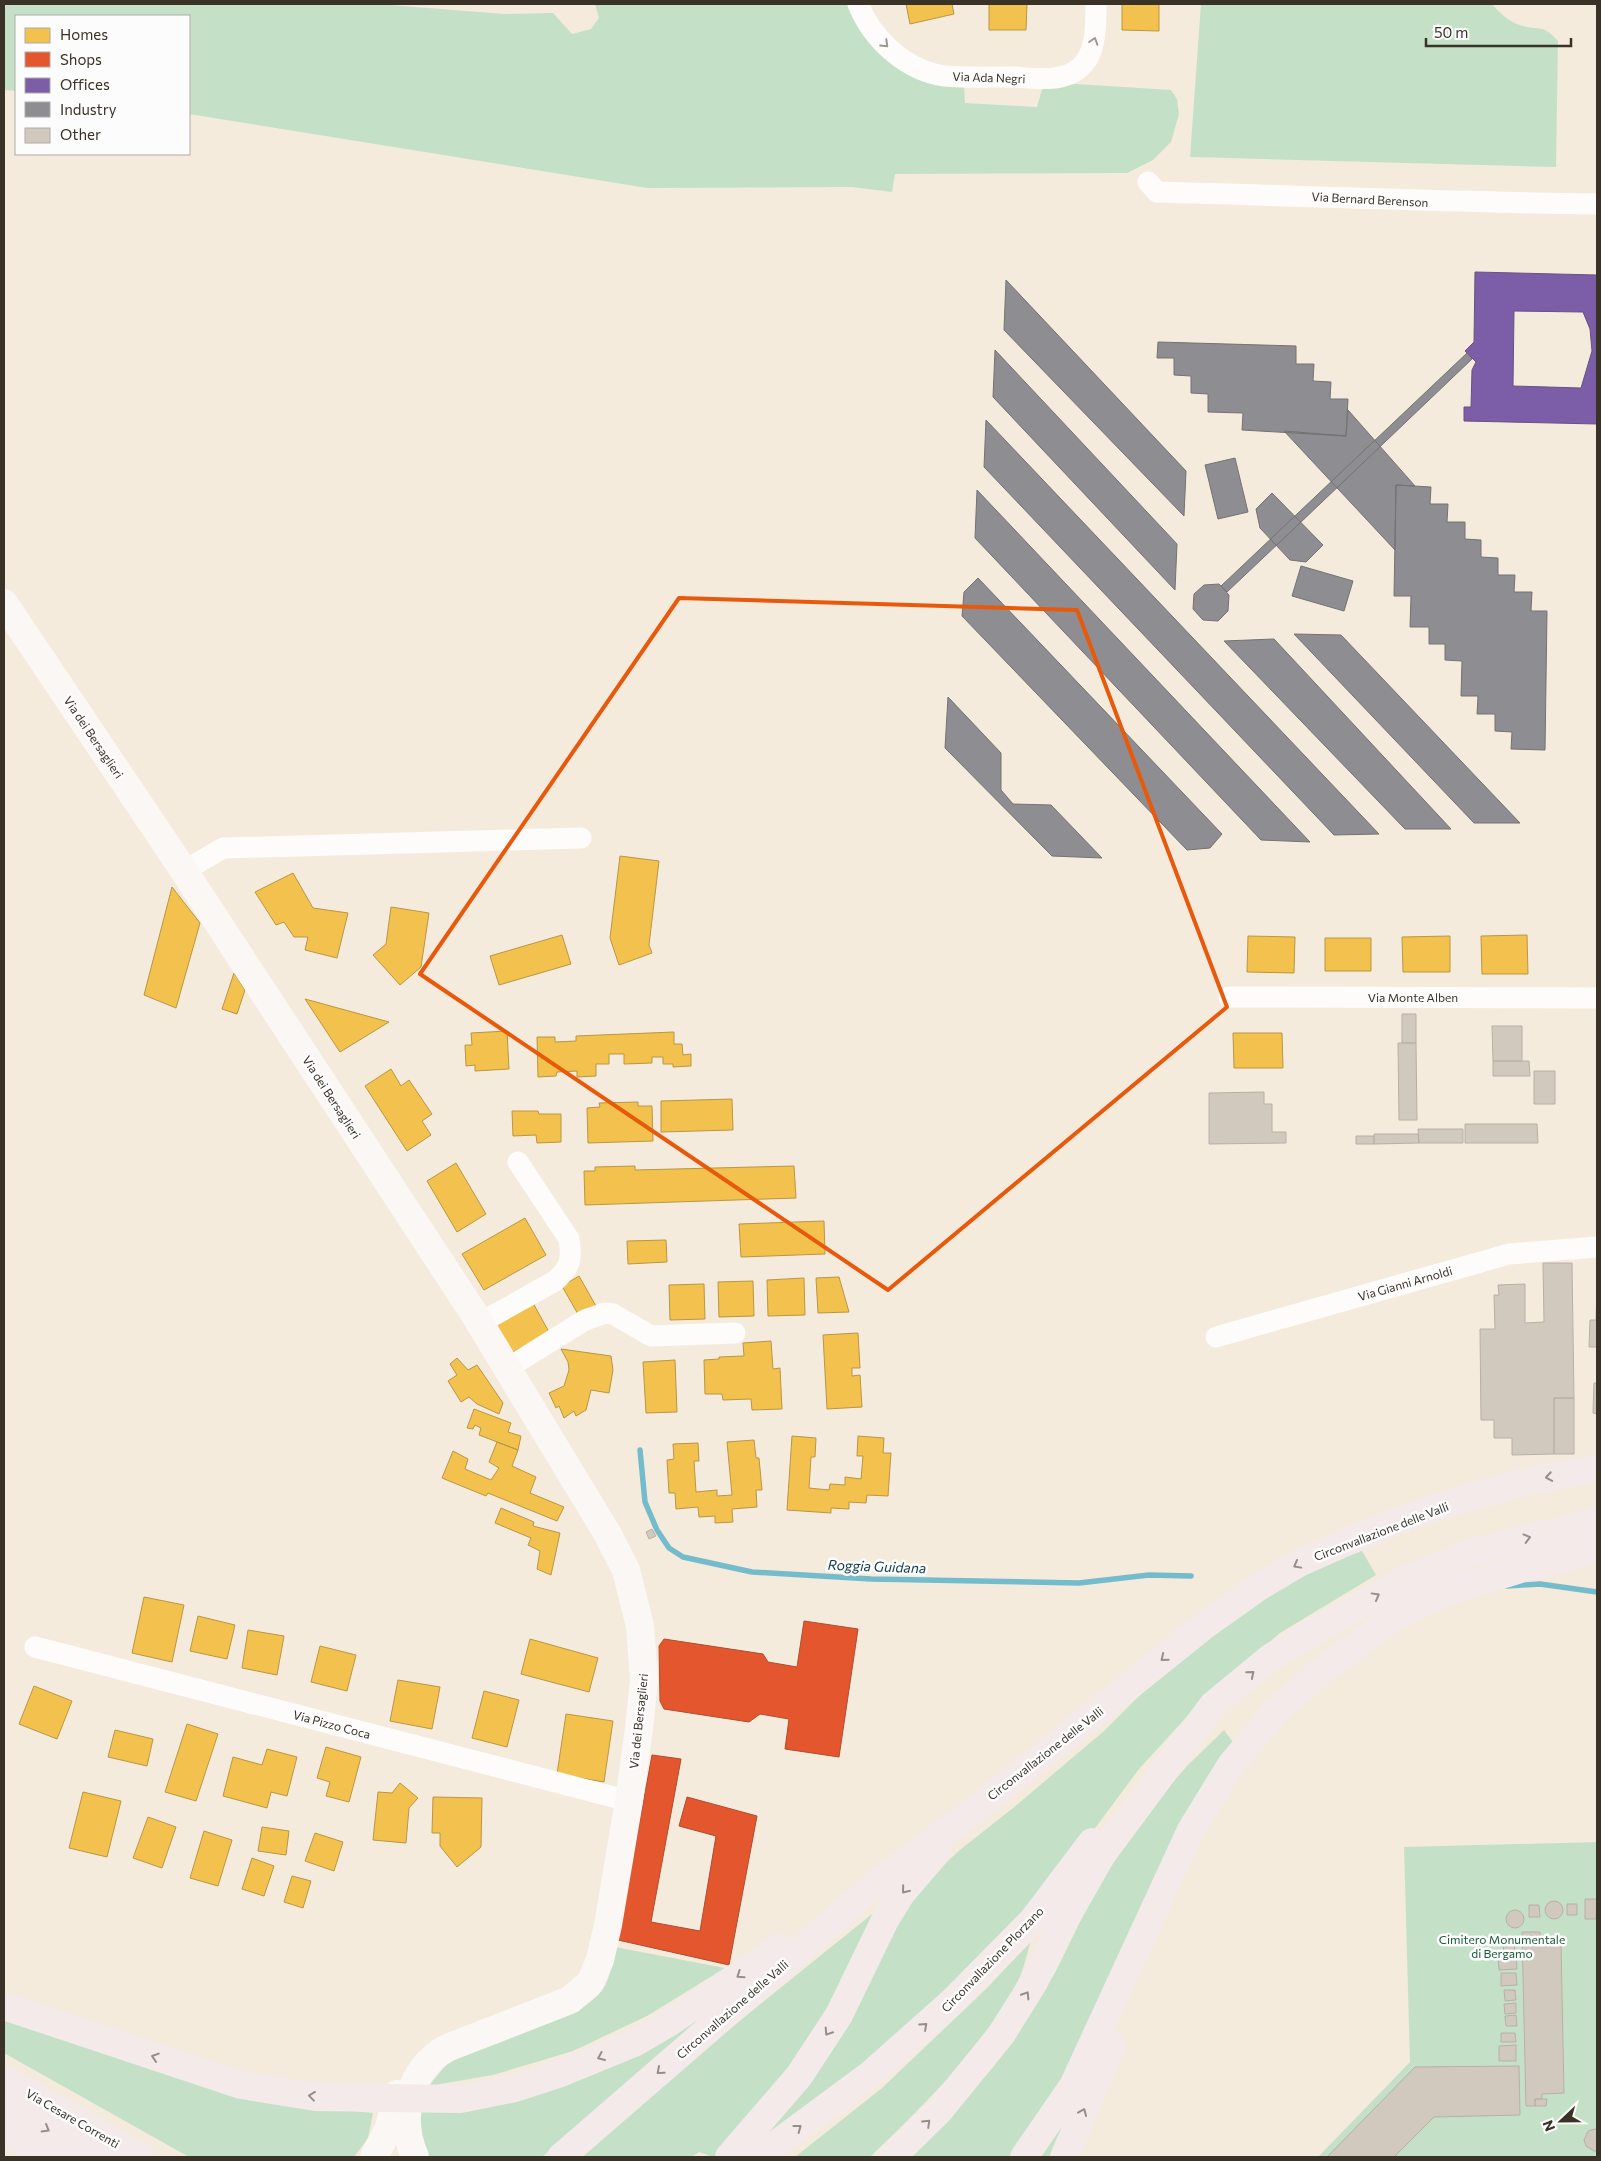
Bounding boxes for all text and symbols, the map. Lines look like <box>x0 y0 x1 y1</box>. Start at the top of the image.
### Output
legend <box>15 15 190 155</box>
scale bar <box>1426 15 1571 47</box>
text: 50 m <box>1434 23 1468 41</box>
text: Homes <box>60 25 108 43</box>
one-way arrow <box>1088 37 1098 46</box>
one-way arrow <box>879 38 888 47</box>
text: Shops <box>60 50 102 68</box>
street label: Via Ada Negri <box>952 69 1026 85</box>
text: Offices <box>60 75 110 93</box>
text: Industry <box>60 100 117 118</box>
text: Other <box>60 125 101 143</box>
street label: Via Bernard Berenson <box>1311 189 1429 209</box>
street label: Via dei Bersaglieri <box>61 693 127 781</box>
street label: Via Monte Alben <box>1368 990 1458 1004</box>
street label: Via dei Bersaglieri <box>300 1053 364 1141</box>
street label: Via Gianni Arnoldi <box>1356 1263 1454 1303</box>
one-way arrow <box>1545 1472 1554 1482</box>
street label: Circonvallazione delle Valli <box>1312 1499 1450 1563</box>
one-way arrow <box>1522 1533 1530 1543</box>
water label: Roggia Guidana <box>827 1556 927 1576</box>
one-way arrow <box>1294 1559 1303 1569</box>
one-way arrow <box>1370 1592 1379 1602</box>
one-way arrow <box>1161 1652 1170 1661</box>
one-way arrow <box>1245 1671 1254 1680</box>
street label: Via dei Bersaglieri <box>626 1673 650 1769</box>
street label: Circonvallazione delle Valli <box>984 1703 1106 1803</box>
street label: Via Pizzo Coca <box>292 1707 372 1741</box>
one-way arrow <box>901 1884 910 1893</box>
street label: Circonvallazione Plorzano <box>938 1903 1046 2015</box>
park label: Cimitero Monumentale di Bergamo <box>1439 1932 1565 1960</box>
street label: Circonvallazione delle Valli <box>673 1957 791 2061</box>
one-way arrow <box>736 1969 746 1978</box>
one-way arrow <box>1020 1991 1029 2001</box>
one-way arrow <box>919 2023 928 2032</box>
one-way arrow <box>825 2027 834 2036</box>
one-way arrow <box>597 2051 606 2062</box>
one-way arrow <box>151 2053 159 2063</box>
one-way arrow <box>657 2066 666 2074</box>
street label: Via Cesare Correnti <box>24 2086 122 2150</box>
one-way arrow <box>308 2091 316 2102</box>
north arrow <box>1536 2096 1586 2146</box>
one-way arrow <box>1077 2108 1088 2117</box>
text: N <box>1539 2118 1558 2134</box>
one-way arrow <box>921 2120 930 2129</box>
one-way arrow <box>41 2123 50 2133</box>
one-way arrow <box>792 2126 801 2134</box>

